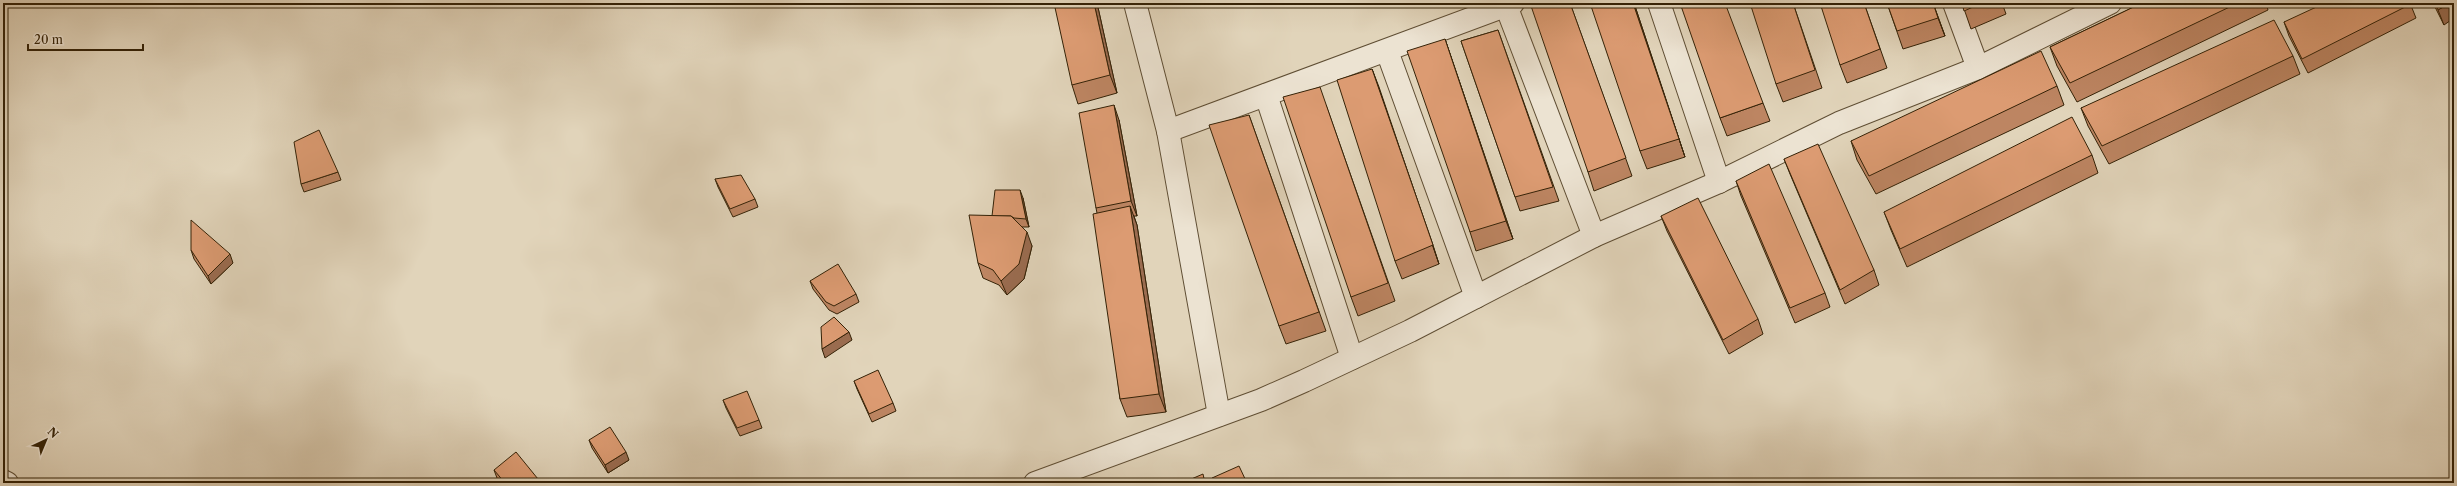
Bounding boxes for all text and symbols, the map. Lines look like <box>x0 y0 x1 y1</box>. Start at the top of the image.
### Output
scale bar <box>28 26 143 52</box>
text: 20 m <box>34 32 63 47</box>
north arrow <box>26 420 66 460</box>
text: N <box>45 424 62 441</box>

